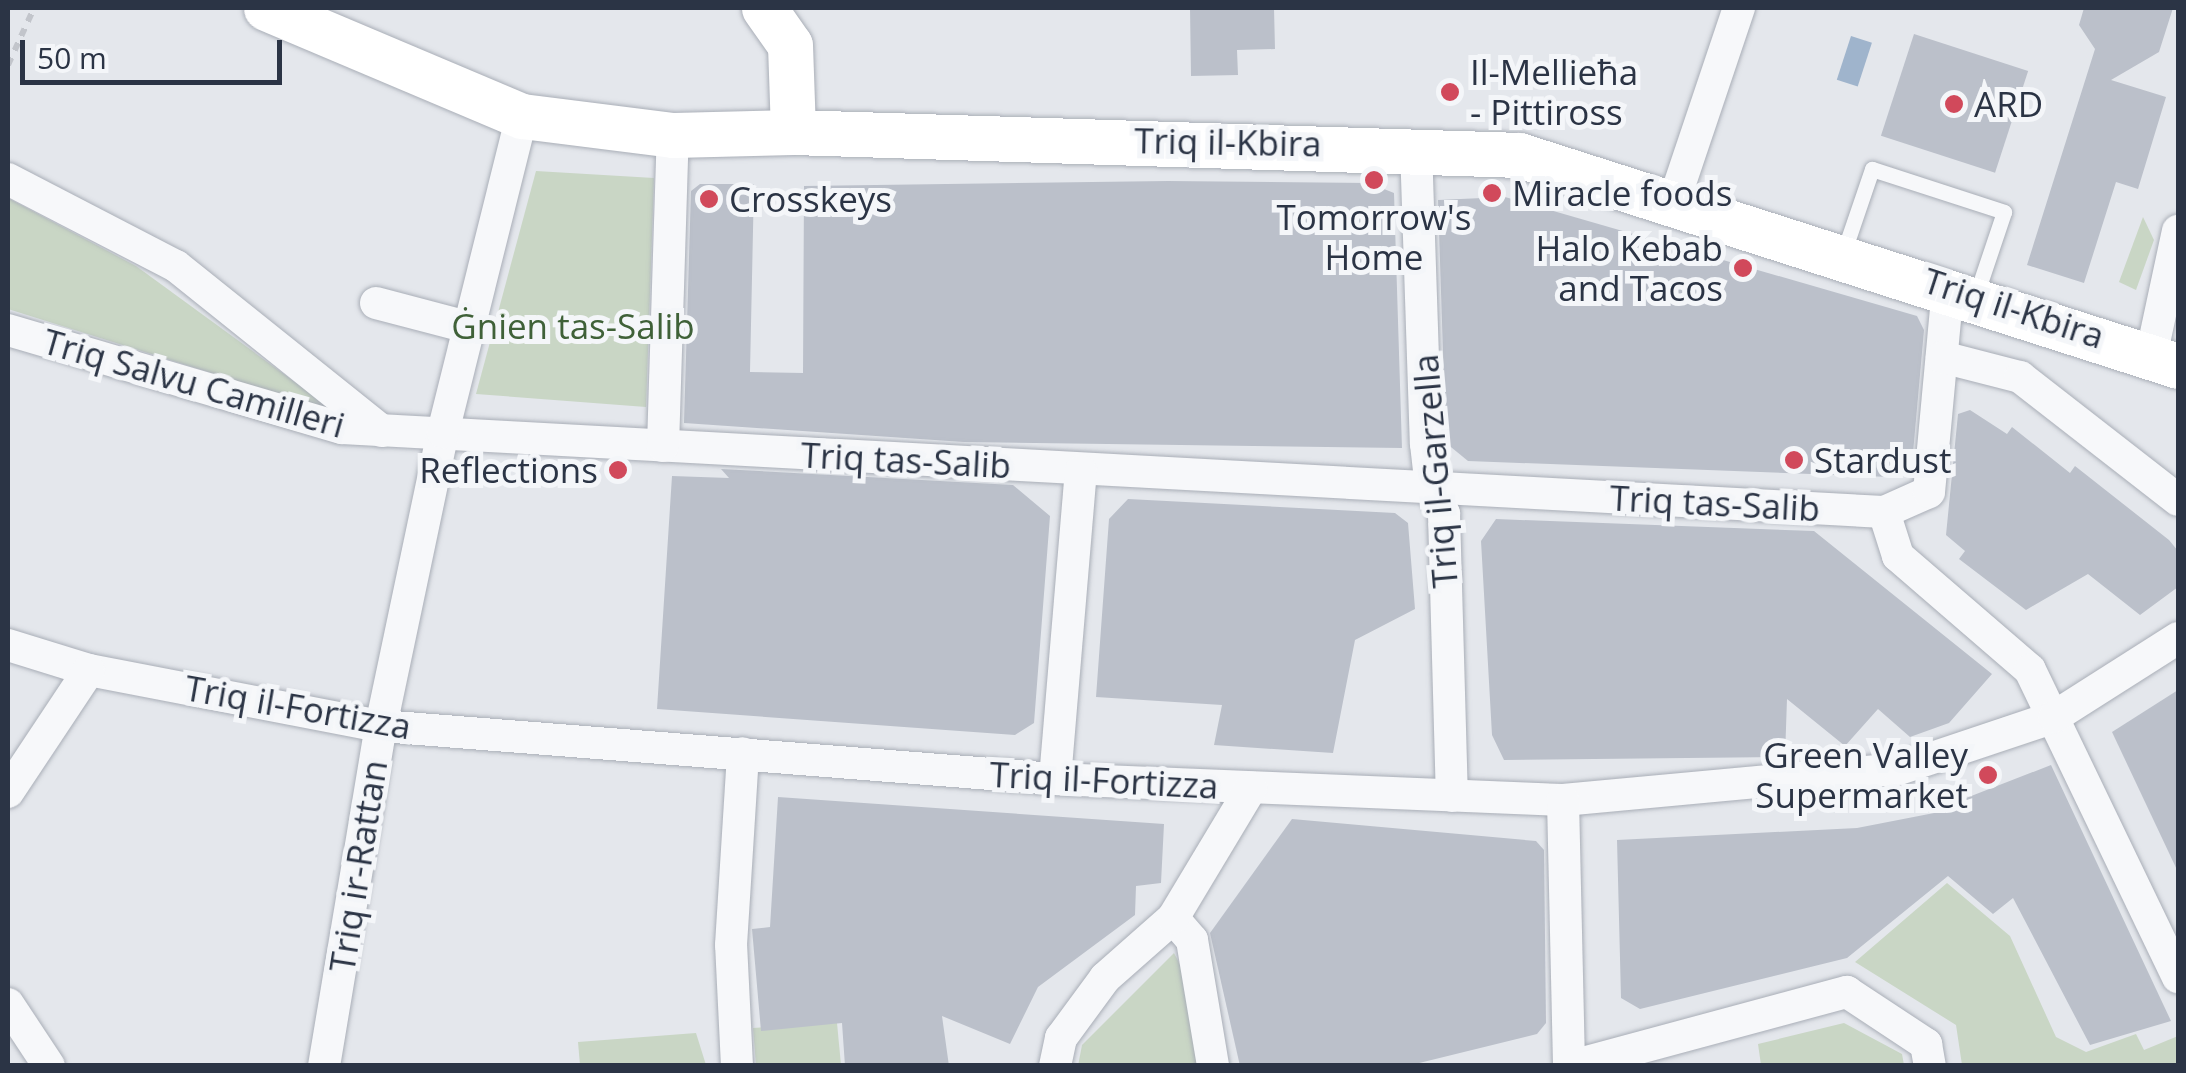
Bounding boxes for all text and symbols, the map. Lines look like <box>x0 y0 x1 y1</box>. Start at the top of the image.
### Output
scale bar <box>25 20 288 82</box>
text: 50 m <box>37 37 107 78</box>
place label: Il-Mellieħa - Pittiross <box>1470 51 1638 133</box>
marker: Il-Mellieħa - Pittiross <box>1439 81 1461 103</box>
place label: ARD <box>1974 83 2043 125</box>
marker: ARD <box>1943 93 1965 115</box>
street label: Triq il-Kbira <box>1134 119 1322 165</box>
marker: Tomorrow's Home <box>1363 169 1385 191</box>
place label: Miracle foods <box>1512 172 1732 214</box>
place label: Crosskeys <box>729 178 892 220</box>
marker: Miracle foods <box>1481 182 1503 204</box>
marker: Crosskeys <box>698 188 720 210</box>
place label: Tomorrow's Home <box>1277 196 1471 278</box>
place label: Halo Kebab and Tacos <box>1535 227 1723 309</box>
marker: Halo Kebab and Tacos <box>1732 257 1754 279</box>
street label: Triq il-Kbira <box>1918 259 2110 357</box>
park label: Ġnien tas-Salib <box>451 305 695 347</box>
street label: Triq Salvu Camilleri <box>38 320 350 446</box>
street label: Triq il-Garzella <box>1404 352 1466 590</box>
street label: Triq tas-Salib <box>800 434 1012 486</box>
place label: Stardust <box>1814 439 1951 481</box>
place label: Reflections <box>419 449 598 491</box>
marker: Stardust <box>1783 449 1805 471</box>
marker: Reflections <box>607 459 629 481</box>
street label: Triq tas-Salib <box>1609 477 1821 529</box>
street label: Triq il-Fortizza <box>182 666 414 748</box>
place label: Green Valley Supermarket <box>1755 734 1968 816</box>
street label: Triq il-Fortizza <box>989 753 1219 807</box>
street label: Triq ir-Rattan <box>321 757 395 975</box>
marker: Green Valley Supermarket <box>1977 764 1999 786</box>

